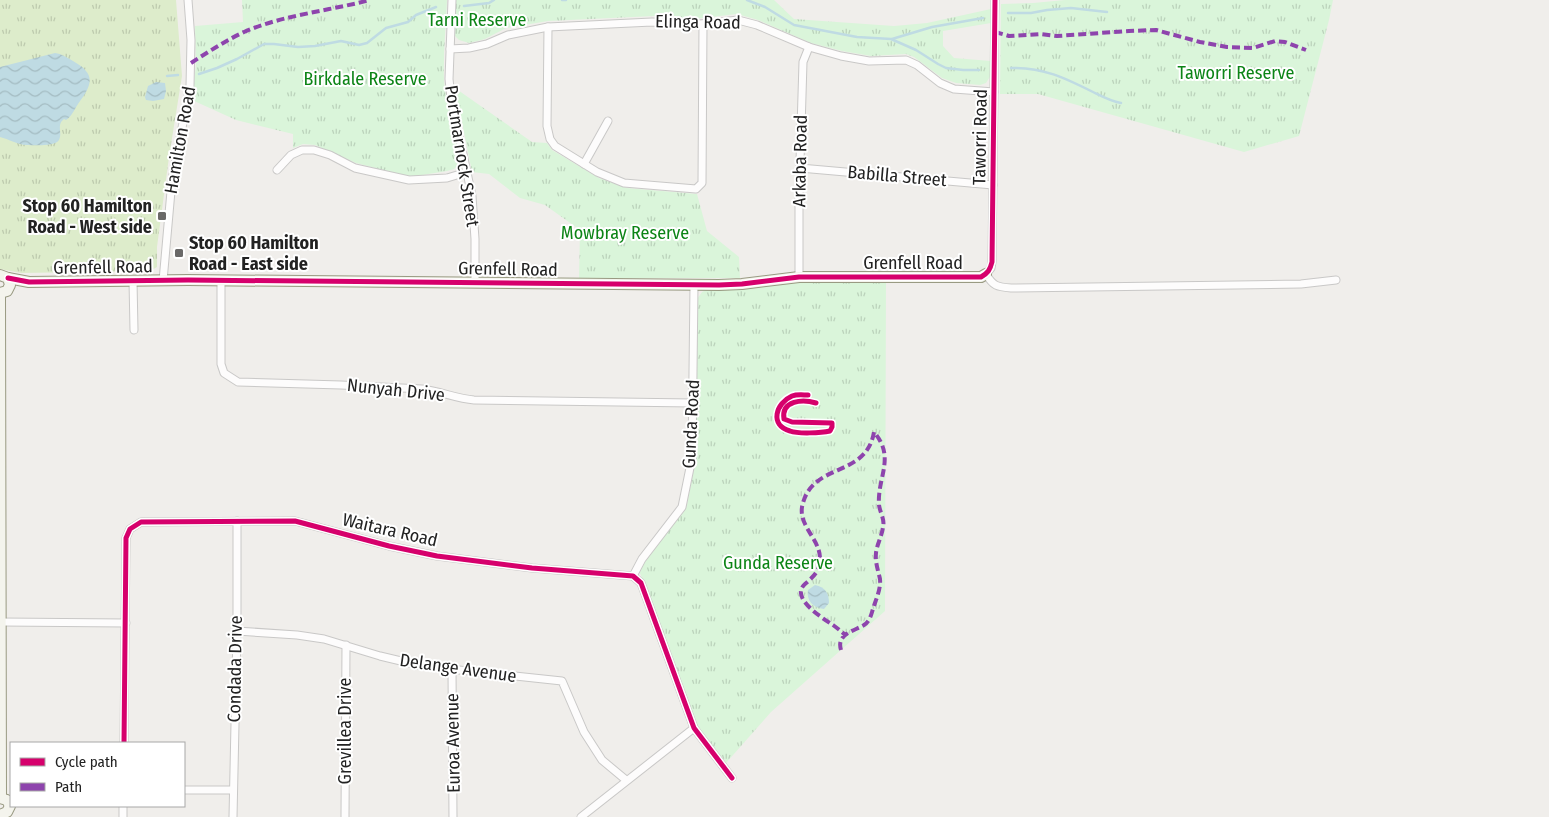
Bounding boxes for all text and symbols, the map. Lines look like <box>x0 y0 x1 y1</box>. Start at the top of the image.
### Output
park label: Tarni Reserve <box>428 9 527 31</box>
street label: Elinga Road <box>655 10 741 34</box>
park label: Taworri Reserve <box>1178 62 1295 84</box>
park label: Birkdale Reserve <box>303 68 427 90</box>
street label: Hamilton Road <box>160 84 200 196</box>
street label: Portmarnock Street <box>440 84 484 228</box>
street label: Taworri Road <box>968 89 992 185</box>
street label: Arkaba Road <box>788 115 812 207</box>
street label: Babilla Street <box>846 161 948 191</box>
place label: Stop 60 Hamilton Road - West side <box>22 195 152 238</box>
marker: Stop 60 Hamilton Road - West side <box>156 210 168 222</box>
park label: Mowbray Reserve <box>561 222 689 244</box>
place label: Stop 60 Hamilton Road - East side <box>189 232 319 275</box>
marker: Stop 60 Hamilton Road - East side <box>173 247 185 259</box>
street label: Grenfell Road <box>863 252 963 274</box>
street label: Grenfell Road <box>53 255 153 279</box>
street label: Grenfell Road <box>458 257 558 281</box>
street label: Nunyah Drive <box>346 374 446 406</box>
street label: Gunda Road <box>678 379 704 469</box>
street label: Waitara Road <box>340 508 440 552</box>
park label: Gunda Reserve <box>723 552 833 574</box>
street label: Condada Drive <box>223 615 247 723</box>
street label: Delange Avenue <box>398 649 518 687</box>
street label: Grevillea Drive <box>334 678 356 784</box>
street label: Euroa Avenue <box>441 693 465 793</box>
legend <box>10 742 185 807</box>
text: Cycle path <box>55 753 118 771</box>
text: Path <box>55 778 82 796</box>

